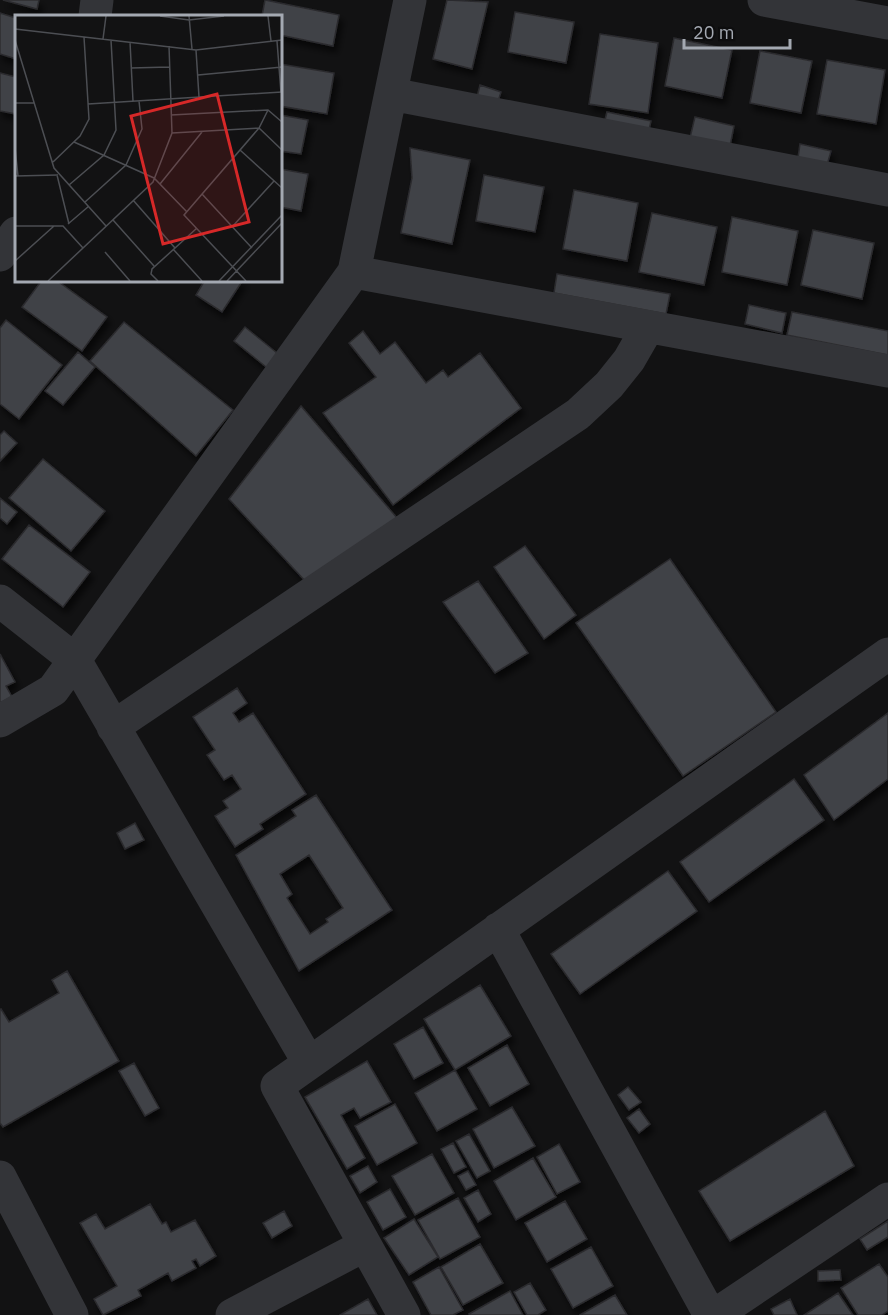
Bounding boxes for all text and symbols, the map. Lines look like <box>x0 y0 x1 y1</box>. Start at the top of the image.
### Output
scale bar <box>684 12 790 50</box>
inset map <box>15 15 282 282</box>
text: 20 m <box>693 21 735 44</box>

